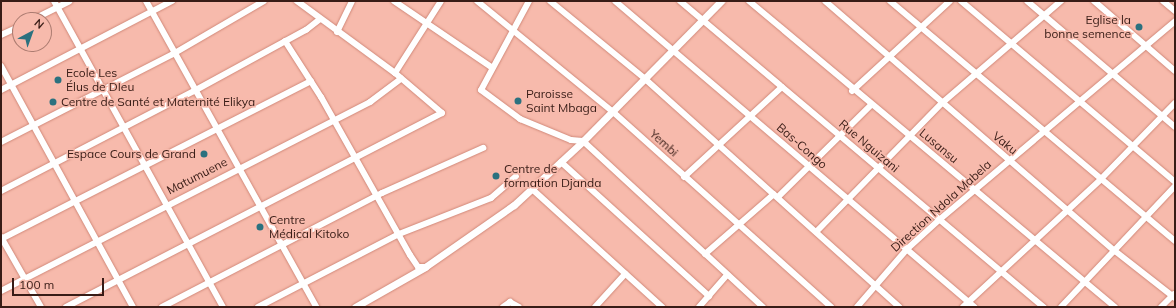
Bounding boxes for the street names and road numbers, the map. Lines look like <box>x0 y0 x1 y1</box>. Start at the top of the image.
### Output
street label: Rue Nguizani <box>836 117 902 175</box>
street label: Bas-Congo <box>774 120 830 172</box>
street label: Yembi <box>647 126 681 160</box>
street label: Lusansu <box>917 126 961 166</box>
street label: Vaku <box>990 129 1020 157</box>
street label: Matumuene <box>164 155 230 197</box>
street label: Direction Ndola Mabela <box>888 157 994 255</box>

